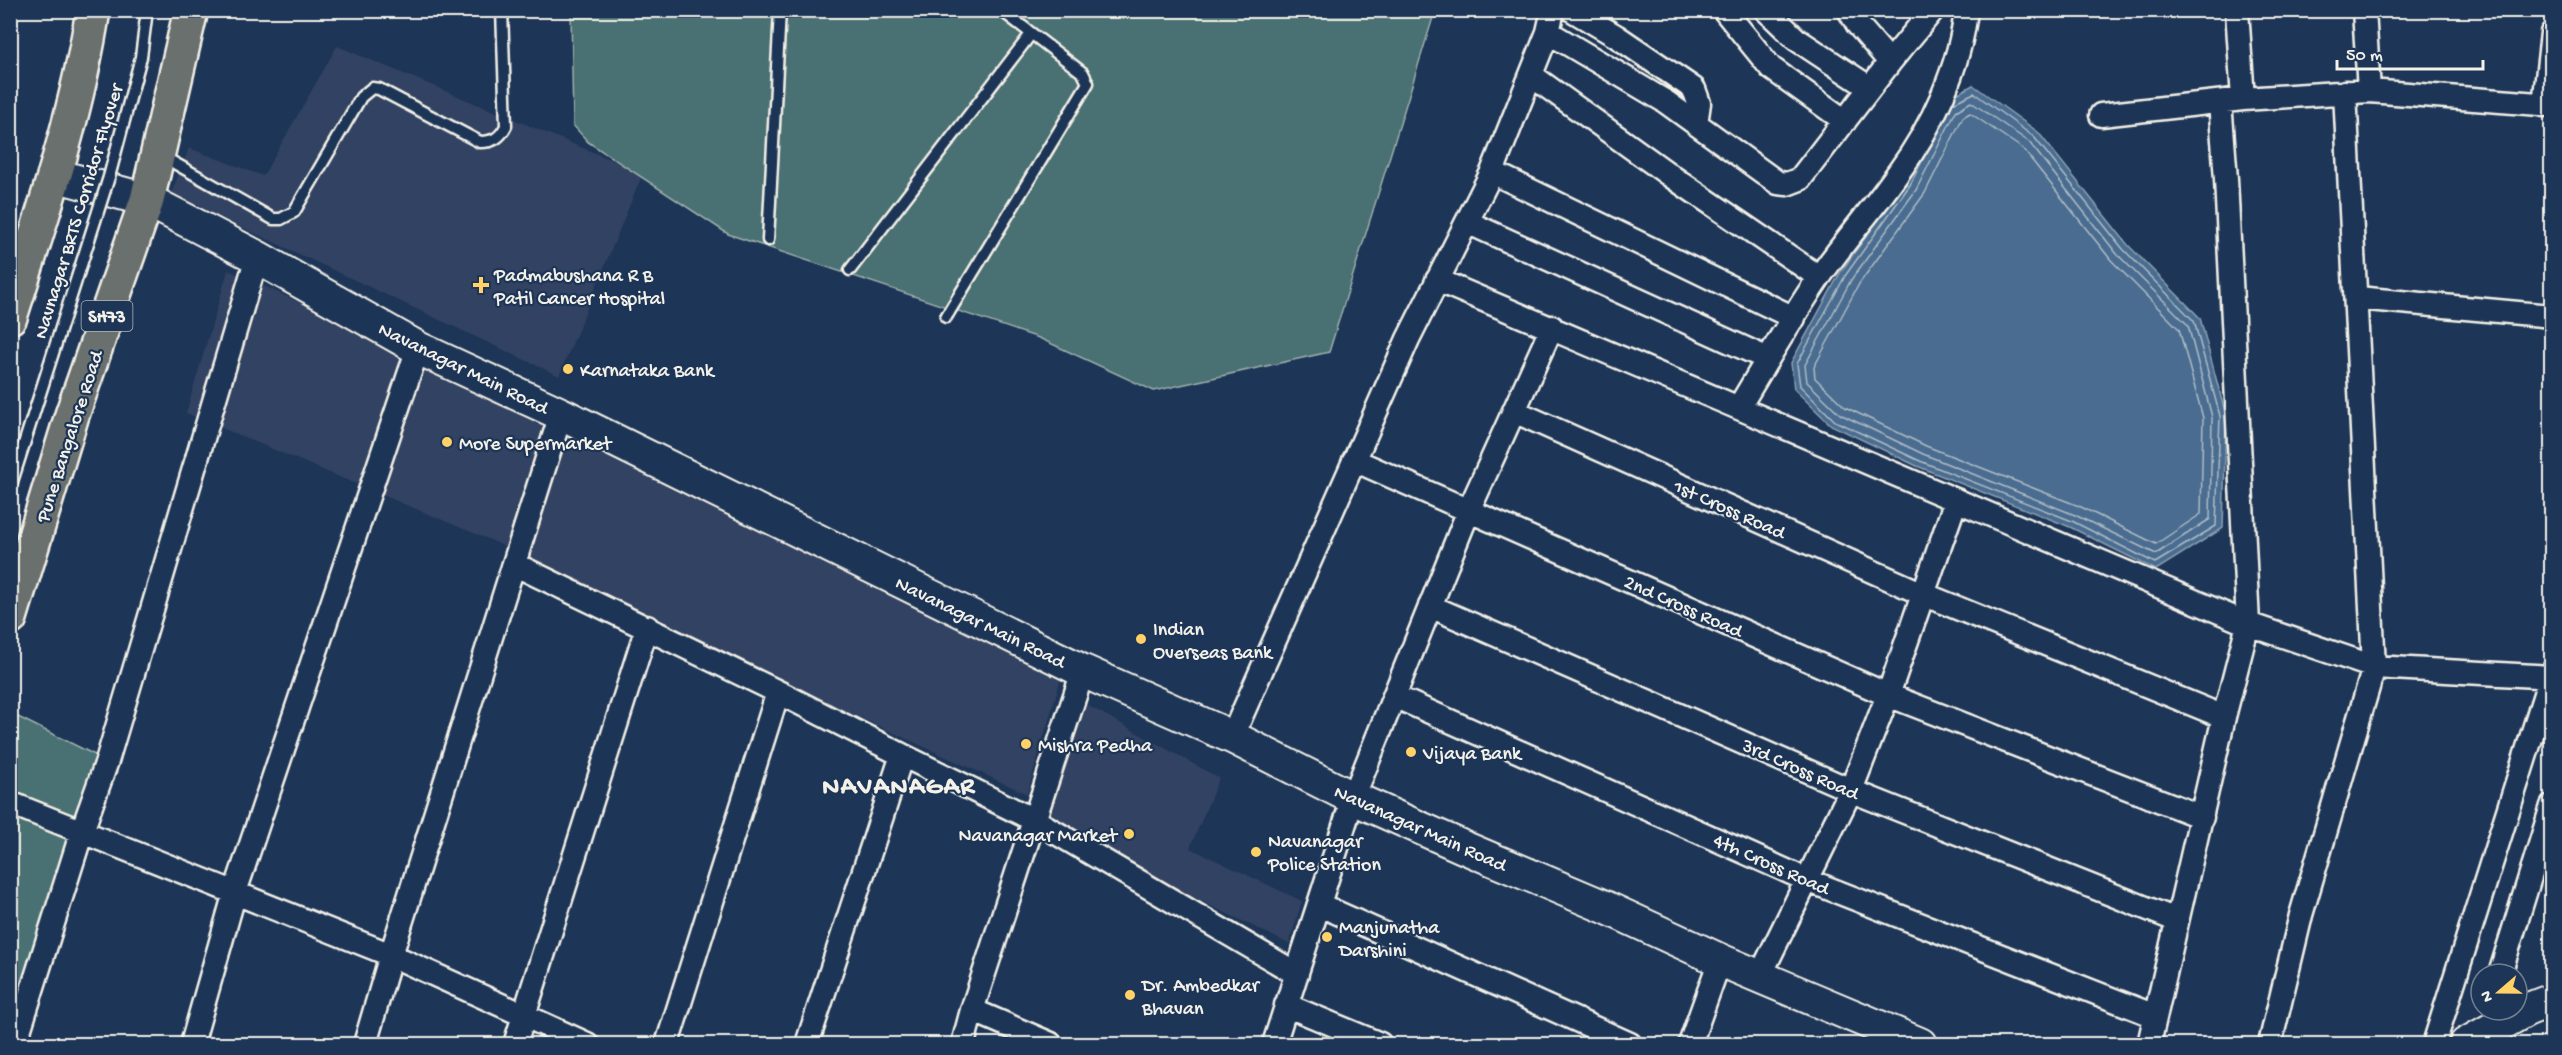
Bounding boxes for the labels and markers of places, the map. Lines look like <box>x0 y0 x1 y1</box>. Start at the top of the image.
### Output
place label: Padmabushana R B Patil Cancer Hospital <box>493 266 665 312</box>
marker: Padmabushana R B Patil Cancer Hospital <box>472 276 490 294</box>
place label: Karnataka Bank <box>580 361 716 384</box>
marker: Karnataka Bank <box>561 362 575 376</box>
place label: More Supermarket <box>459 434 613 457</box>
marker: More Supermarket <box>440 435 454 449</box>
place label: Indian Overseas Bank <box>1153 620 1274 666</box>
marker: Indian Overseas Bank <box>1134 632 1148 646</box>
place label: Mishra Pedha <box>1038 736 1153 759</box>
marker: Mishra Pedha <box>1019 737 1033 751</box>
place label: Vijaya Bank <box>1422 744 1523 767</box>
marker: Vijaya Bank <box>1404 745 1418 759</box>
place label: Navanagar Market <box>959 826 1119 849</box>
marker: Navanagar Market <box>1122 827 1136 841</box>
place label: Navanagar Police Station <box>1267 832 1381 878</box>
marker: Navanagar Police Station <box>1249 845 1263 859</box>
place label: Manjunatha Darshini <box>1337 918 1440 964</box>
marker: Manjunatha Darshini <box>1320 930 1334 944</box>
place label: Dr. Ambedkar Bhavan <box>1140 976 1261 1022</box>
marker: Dr. Ambedkar Bhavan <box>1123 988 1137 1002</box>

